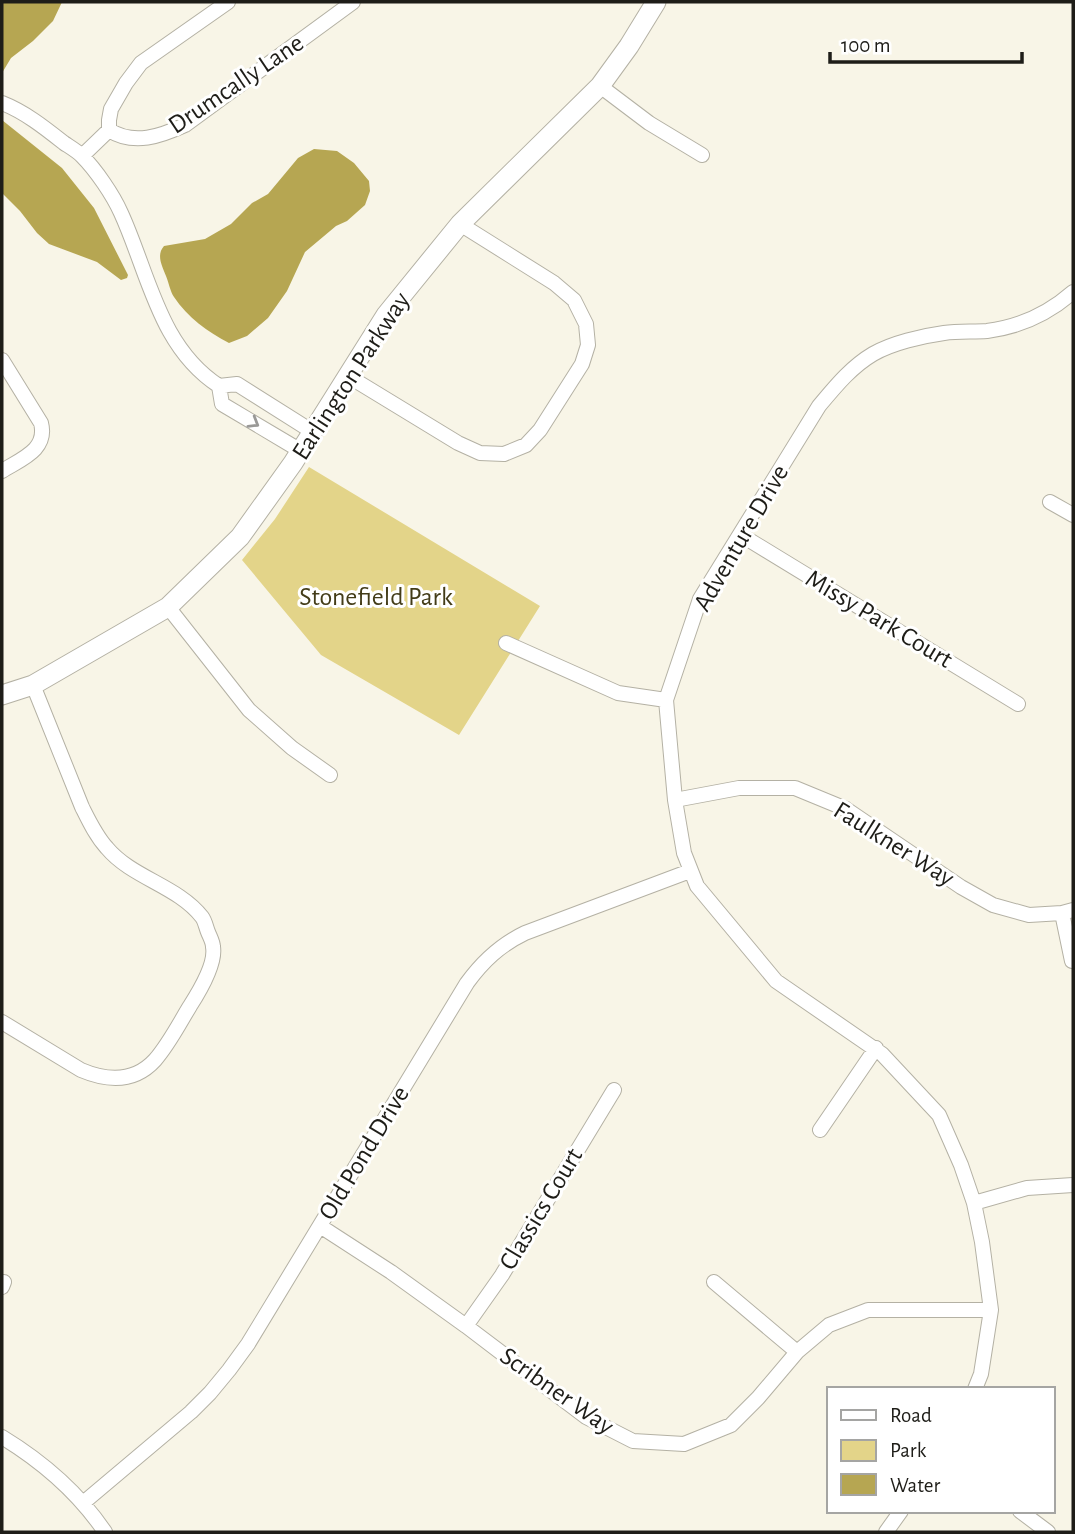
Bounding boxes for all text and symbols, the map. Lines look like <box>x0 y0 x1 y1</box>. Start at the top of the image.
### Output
scale bar <box>830 21 1023 65</box>
street label: Drumcally Lane <box>164 29 308 139</box>
text: 100 m <box>841 35 891 56</box>
street label: Earlington Parkway <box>287 288 415 464</box>
one-way arrow <box>247 415 260 428</box>
street label: Adventure Drive <box>689 460 793 616</box>
street label: Missy Park Court <box>801 565 957 673</box>
park label: Stonefield Park <box>299 584 453 610</box>
street label: Faulkner Way <box>829 797 959 891</box>
street label: Old Pond Drive <box>314 1082 414 1224</box>
street label: Classics Court <box>495 1144 587 1274</box>
street label: Scribner Way <box>495 1342 619 1440</box>
legend <box>827 1387 1054 1513</box>
text: Road <box>890 1405 932 1426</box>
text: Park <box>890 1440 927 1461</box>
text: Water <box>890 1475 940 1496</box>

